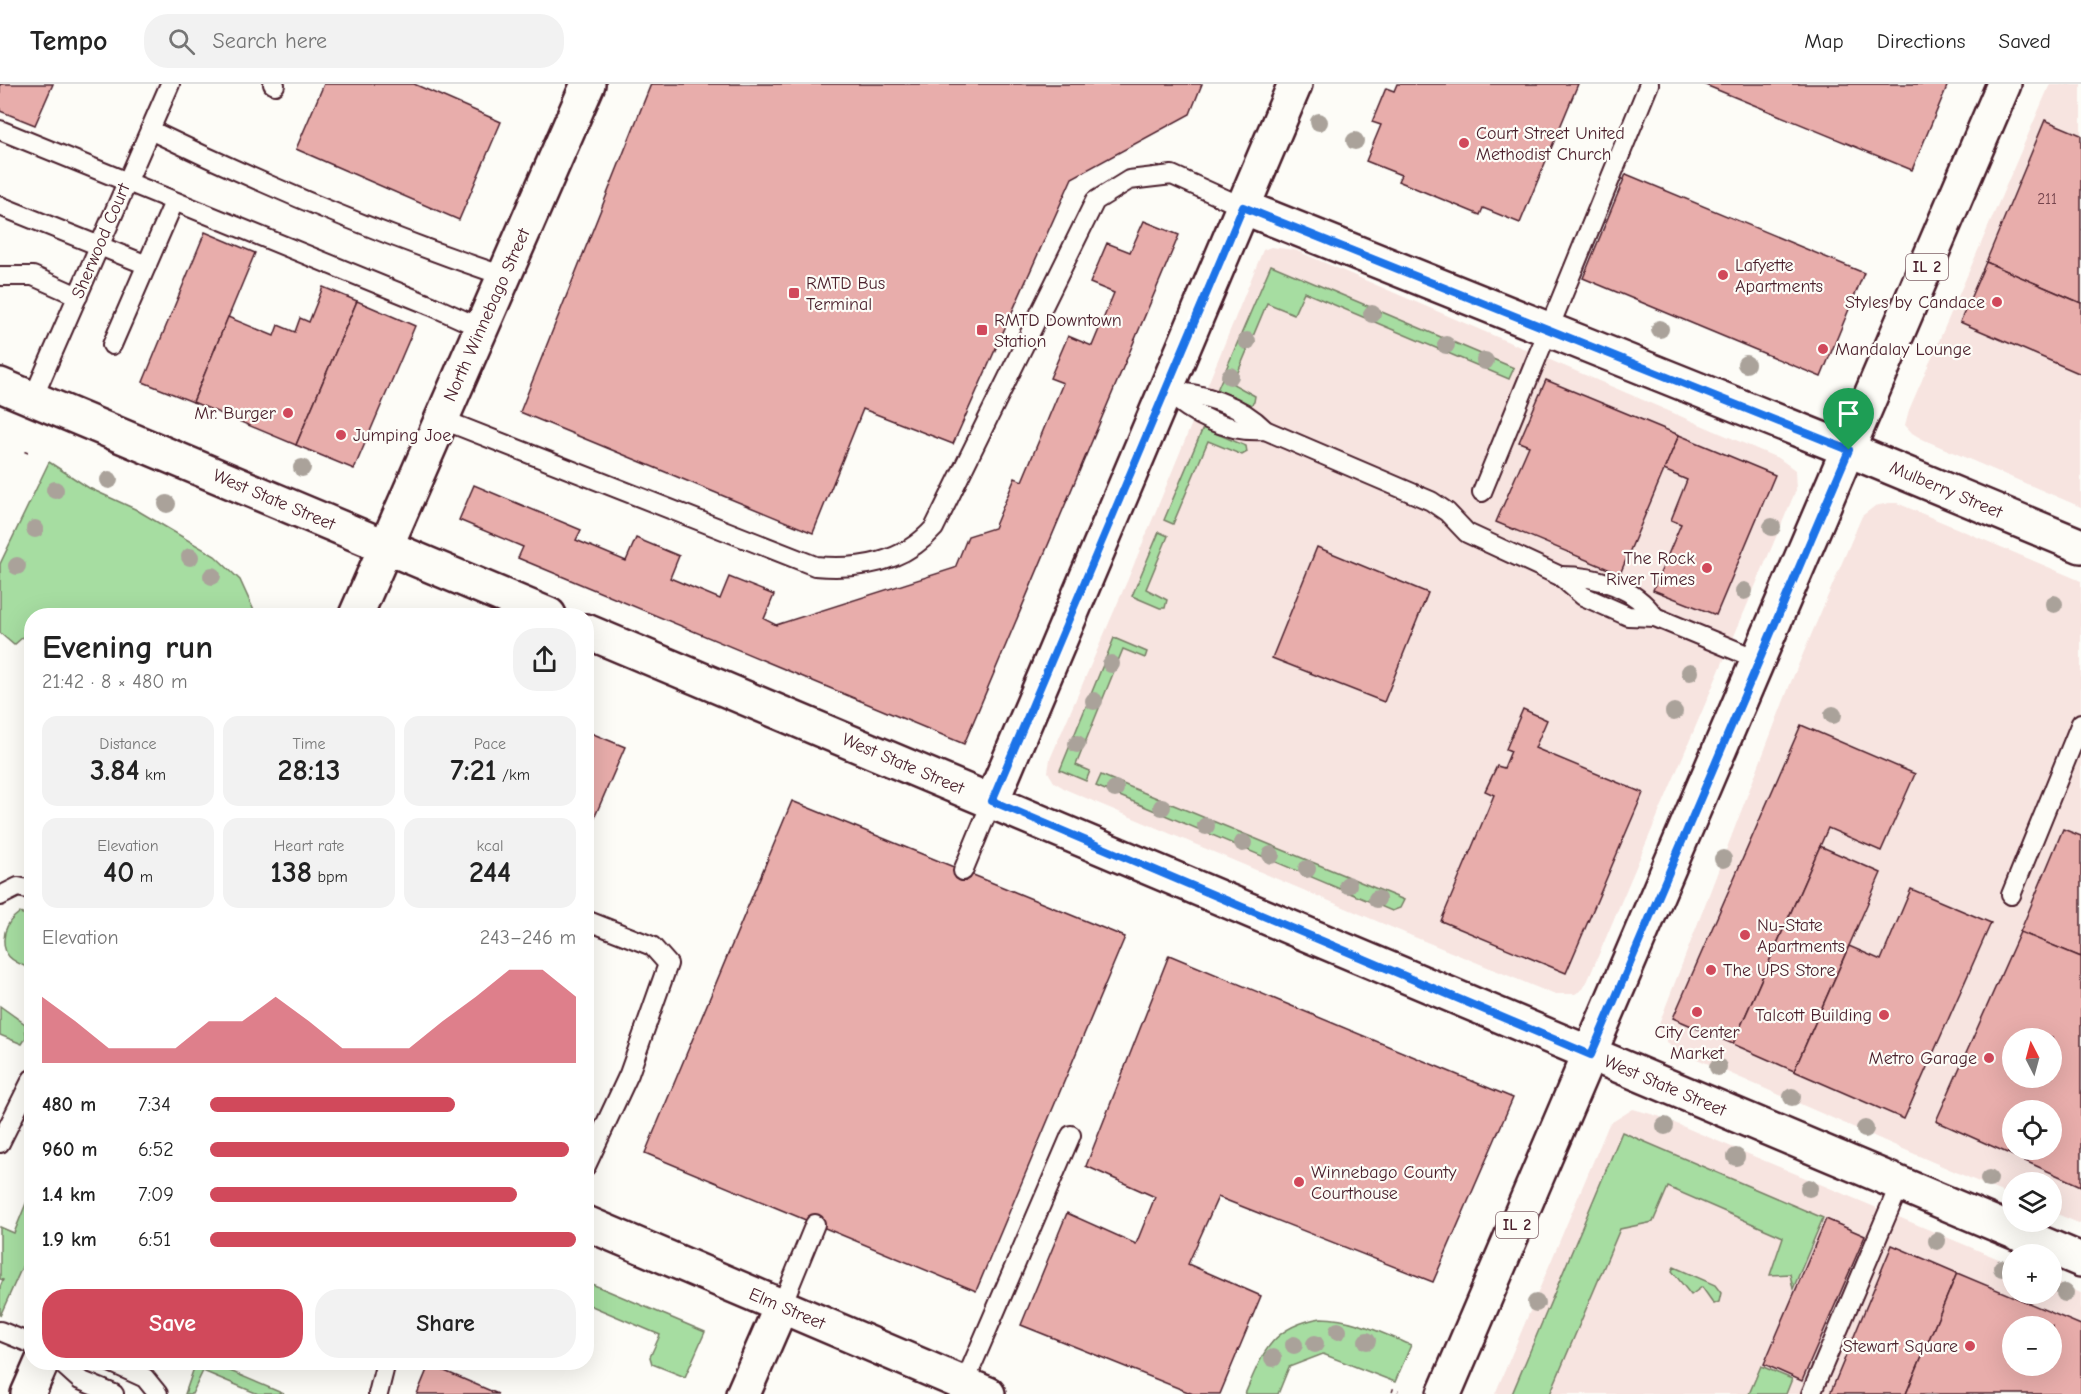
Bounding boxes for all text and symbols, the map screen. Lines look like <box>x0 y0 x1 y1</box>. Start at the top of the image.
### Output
search box <box>144 14 564 68</box>
text: Tempo <box>30 25 108 57</box>
icon: search <box>165 25 198 58</box>
text: Search here <box>213 28 327 54</box>
text: Map <box>1804 29 1844 53</box>
text: Directions <box>1877 29 1966 53</box>
text: Saved <box>1999 29 2051 53</box>
place label: Court Street United Methodist Church <box>1476 123 1625 165</box>
marker: Court Street United Methodist Church <box>1457 136 1471 150</box>
street label: Sherwood Court <box>67 180 135 302</box>
house number: 211 <box>2037 190 2057 208</box>
street label: North Winnebago Street <box>439 225 535 405</box>
road number: IL 2 <box>1906 254 1948 280</box>
place label: Lafyette Apartments <box>1735 255 1823 297</box>
marker: Lafyette Apartments <box>1716 268 1730 282</box>
place label: RMTD Bus Terminal <box>806 273 885 315</box>
marker: RMTD Bus Terminal <box>787 286 801 300</box>
place label: Styles by Candace <box>1845 292 1985 313</box>
marker: Styles by Candace <box>1990 295 2004 309</box>
place label: RMTD Downtown Station <box>994 310 1122 352</box>
marker: RMTD Downtown Station <box>975 323 989 337</box>
place label: Mandalay Lounge <box>1835 339 1971 360</box>
marker: Mandalay Lounge <box>1816 342 1830 356</box>
pin <box>1823 388 1874 450</box>
icon: arrive <box>1832 397 1865 430</box>
place label: Mr. Burger <box>194 403 277 424</box>
marker: Mr. Burger <box>281 406 295 420</box>
place label: Jumping Joe <box>353 425 451 446</box>
marker: Jumping Joe <box>334 428 348 442</box>
street label: Mulberry Street <box>1887 457 2006 523</box>
street label: West State Street <box>210 465 339 536</box>
place label: The Rock River Times <box>1606 548 1695 590</box>
marker: The Rock River Times <box>1700 561 1714 575</box>
text: Evening run <box>42 628 213 666</box>
button: share <box>513 628 576 691</box>
text: 21:42 · 8 × 480 m <box>42 670 188 693</box>
street label: West State Street <box>839 729 968 800</box>
text: Distance <box>99 735 157 753</box>
text: Time <box>292 735 326 753</box>
text: Pace <box>474 735 506 753</box>
text: 3.84 <box>90 753 140 788</box>
text: 28:13 <box>277 753 341 788</box>
text: 7:21 <box>450 753 497 788</box>
text: km <box>140 766 166 784</box>
text: /km <box>497 766 530 784</box>
text: Elevation <box>97 837 159 855</box>
text: Heart rate <box>274 837 344 855</box>
text: kcal <box>477 837 503 855</box>
text: 40 <box>103 855 134 890</box>
text: 138 <box>270 855 312 890</box>
text: 244 <box>469 855 511 890</box>
text: m <box>134 868 153 886</box>
text: bpm <box>312 868 348 886</box>
place label: Nu-State Apartments <box>1757 915 1845 957</box>
text: Elevation <box>42 926 119 949</box>
text: 243–246 m <box>480 926 576 949</box>
marker: Nu-State Apartments <box>1738 928 1752 942</box>
place label: The UPS Store <box>1723 960 1835 981</box>
marker: The UPS Store <box>1704 963 1718 977</box>
marker: City Center Market <box>1690 1005 1704 1019</box>
place label: Talcott Building <box>1755 1005 1872 1026</box>
marker: Talcott Building <box>1877 1008 1891 1022</box>
place label: City Center Market <box>1654 1022 1740 1064</box>
north arrow <box>2002 1028 2062 1088</box>
map controls <box>2002 1028 2062 1376</box>
place label: Metro Garage <box>1869 1048 1977 1069</box>
street label: West State Street <box>1601 1051 1730 1122</box>
marker: Metro Garage <box>1982 1051 1996 1065</box>
text: 480 m <box>42 1093 96 1116</box>
text: 7:34 <box>138 1093 171 1116</box>
button: locate <box>2002 1100 2062 1160</box>
text: 960 m <box>42 1138 97 1161</box>
text: 6:52 <box>138 1138 174 1161</box>
place label: Winnebago County Courthouse <box>1311 1162 1457 1204</box>
button: layers <box>2002 1172 2062 1232</box>
marker: Winnebago County Courthouse <box>1292 1175 1306 1189</box>
text: 1.4 km <box>42 1183 96 1206</box>
text: 7:09 <box>138 1183 174 1206</box>
road number: IL 2 <box>1496 1212 1538 1238</box>
text: 1.9 km <box>42 1228 97 1251</box>
text: 6:51 <box>138 1228 171 1251</box>
button: + <box>2002 1244 2062 1304</box>
street label: Elm Street <box>746 1284 829 1335</box>
button: Save <box>42 1289 303 1358</box>
button: Share <box>315 1289 576 1358</box>
button: − <box>2002 1316 2062 1376</box>
place label: Stewart Square <box>1843 1336 1958 1357</box>
marker: Stewart Square <box>1963 1339 1977 1353</box>

